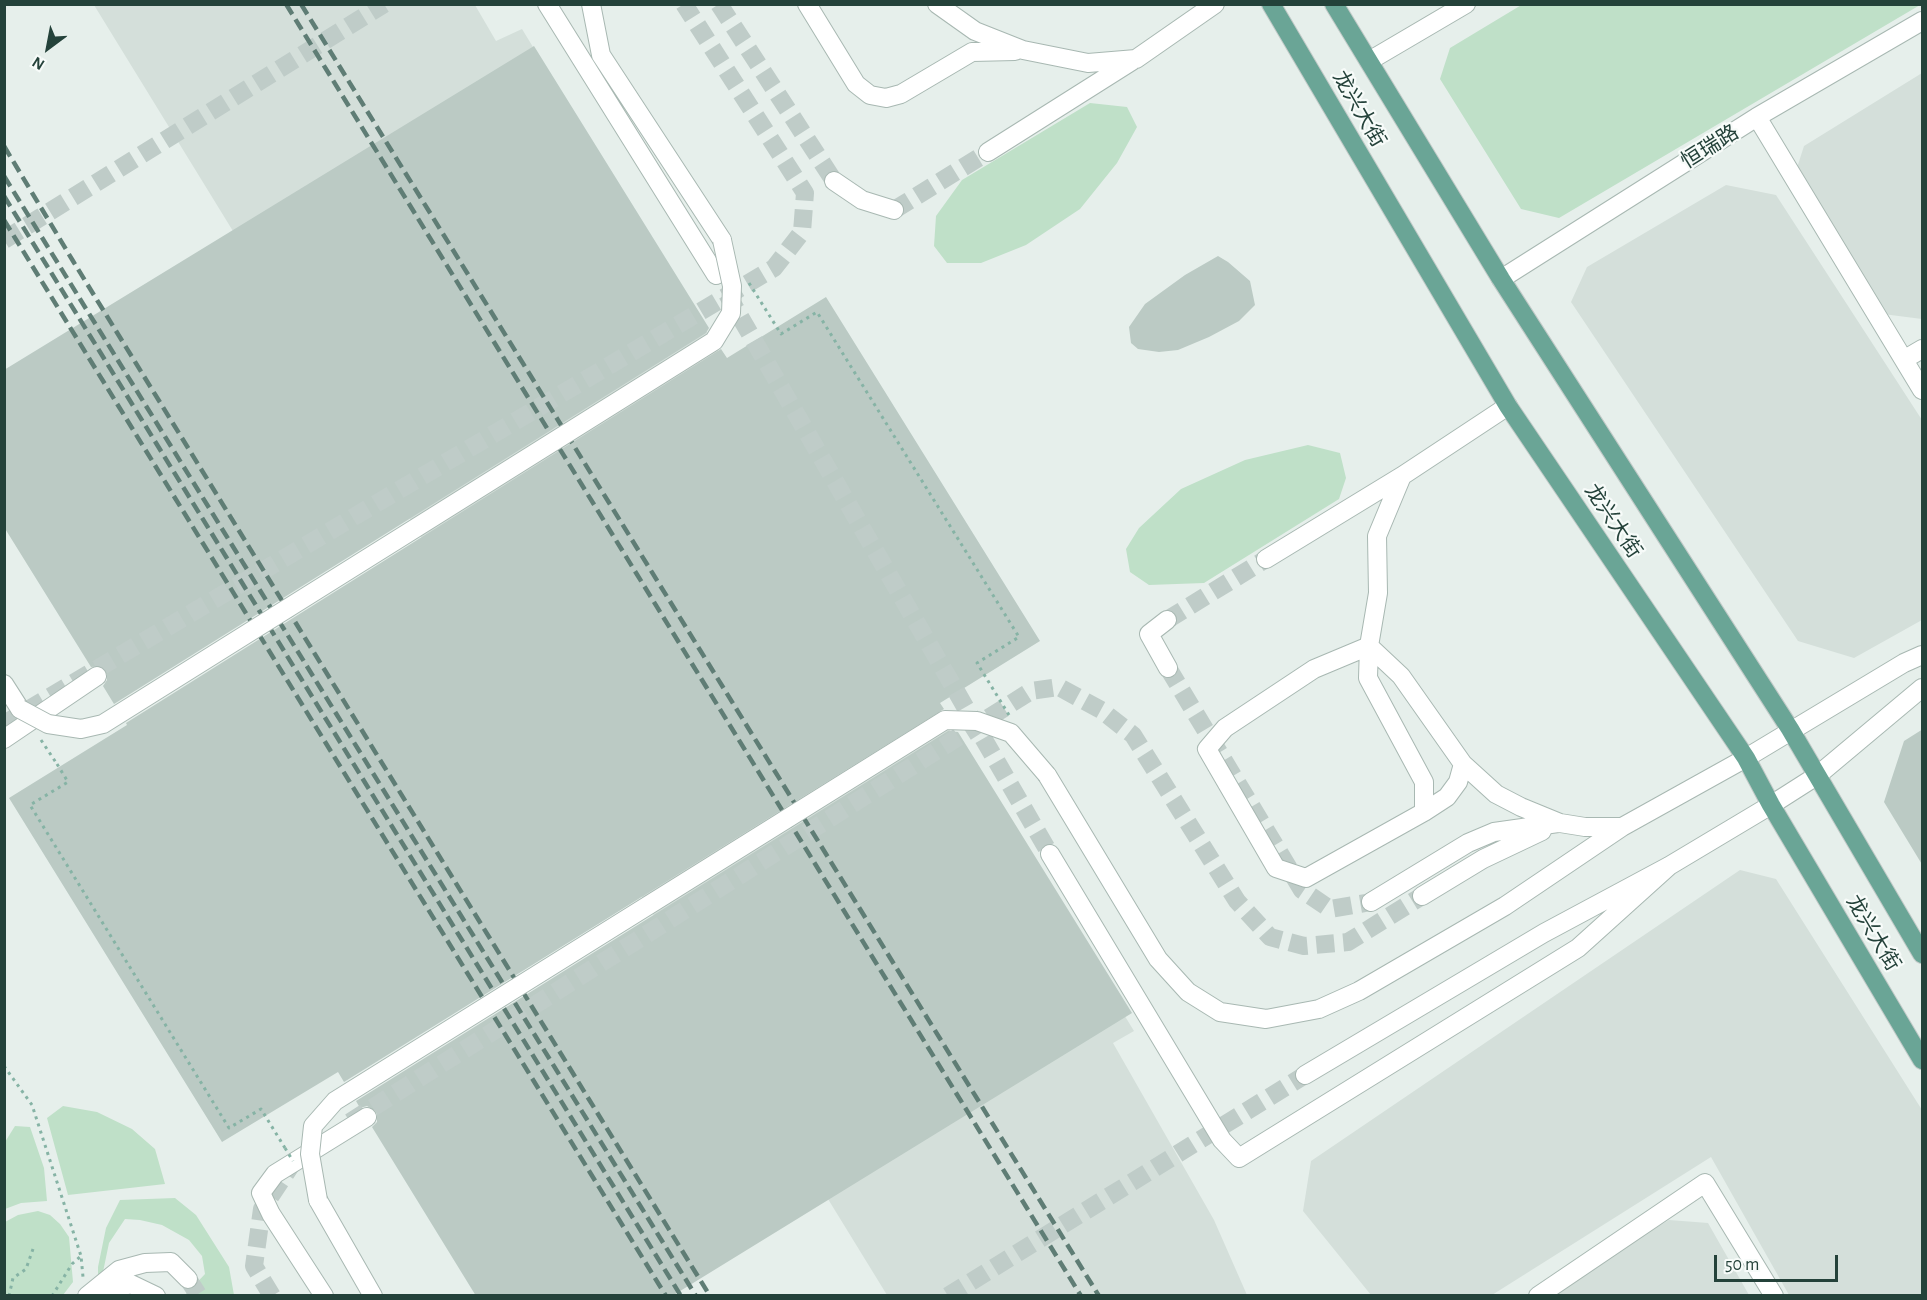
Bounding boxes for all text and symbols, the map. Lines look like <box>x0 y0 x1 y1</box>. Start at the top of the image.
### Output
north arrow <box>18 18 78 78</box>
text: N <box>30 54 47 73</box>
street label: 龙兴大街 <box>1327 66 1391 152</box>
street label: 恒瑞路 <box>1677 120 1743 174</box>
street label: 龙兴大街 <box>1579 479 1647 563</box>
street label: 龙兴大街 <box>1841 891 1905 975</box>
scale bar <box>1717 1243 1842 1281</box>
text: 50 m <box>1725 1256 1759 1274</box>

